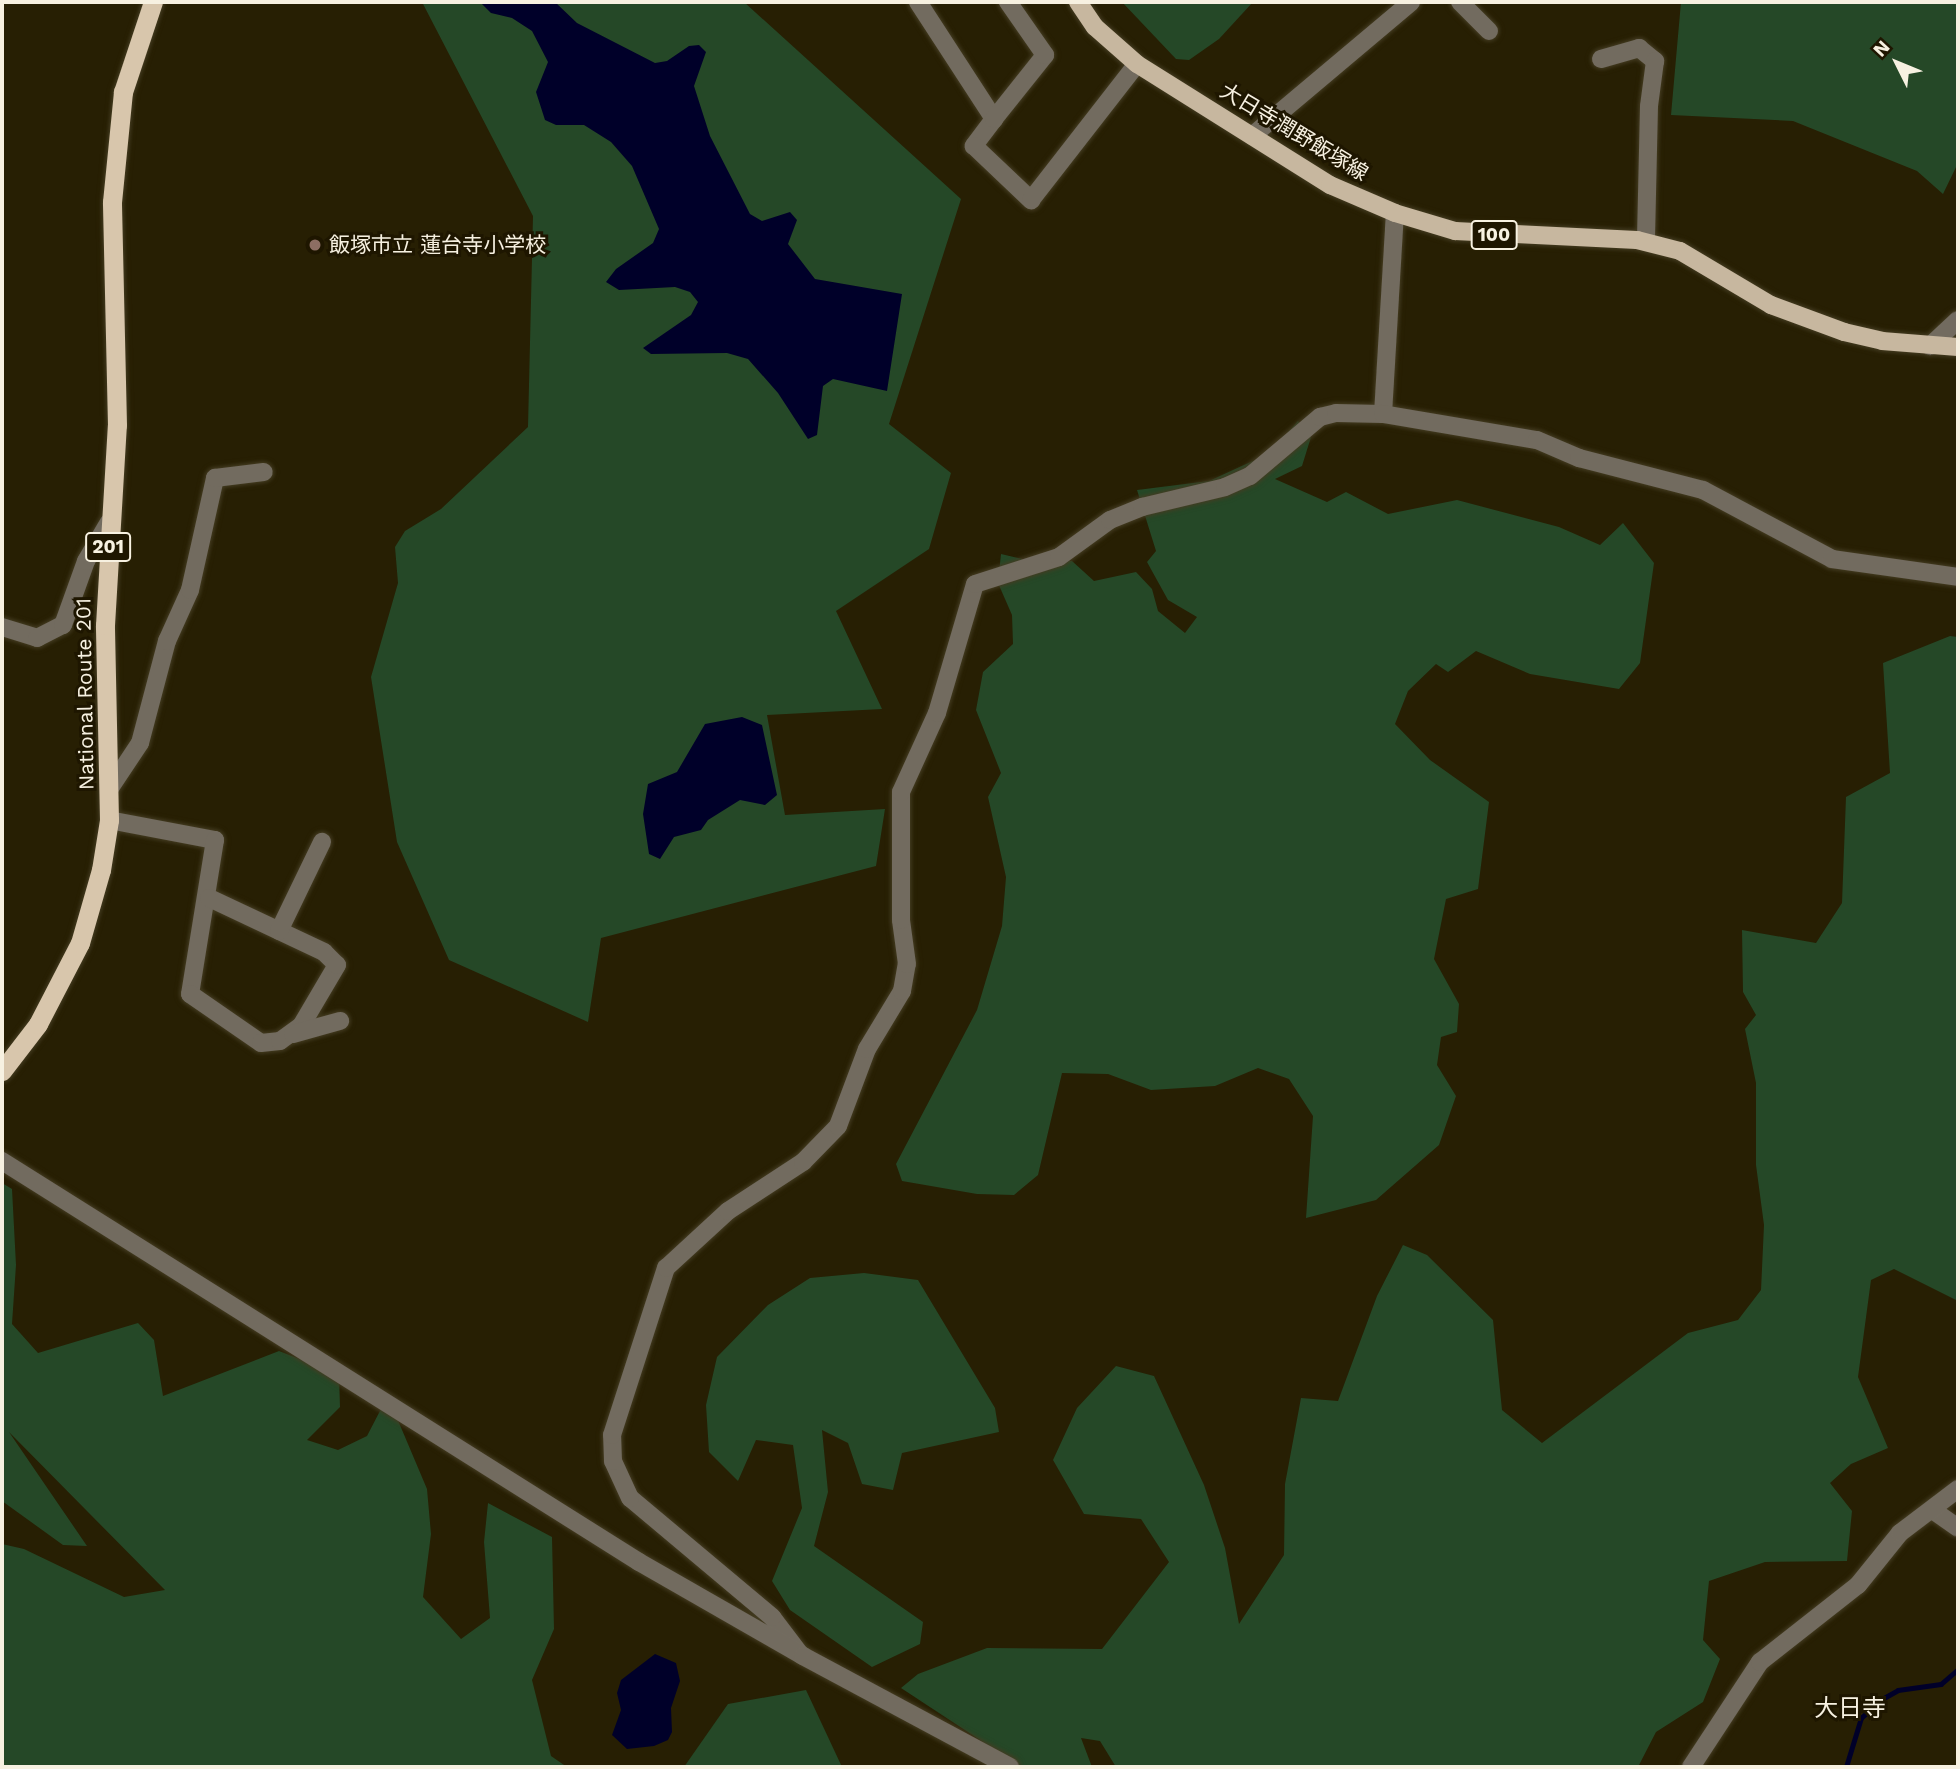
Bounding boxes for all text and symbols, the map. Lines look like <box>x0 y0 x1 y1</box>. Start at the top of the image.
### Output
north arrow <box>1862 28 1932 98</box>
text: N <box>1868 35 1894 61</box>
street label: 大日寺潤野飯塚線 <box>1216 78 1372 186</box>
road number: 100 <box>1470 219 1518 250</box>
place label: 飯塚市立 蓮台寺小学校 <box>329 232 546 258</box>
marker: 飯塚市立 蓮台寺小学校 <box>307 237 323 253</box>
road number: 201 <box>84 532 132 562</box>
street label: National Route 201 <box>71 597 99 791</box>
district label: 大日寺 <box>1814 1695 1886 1723</box>

